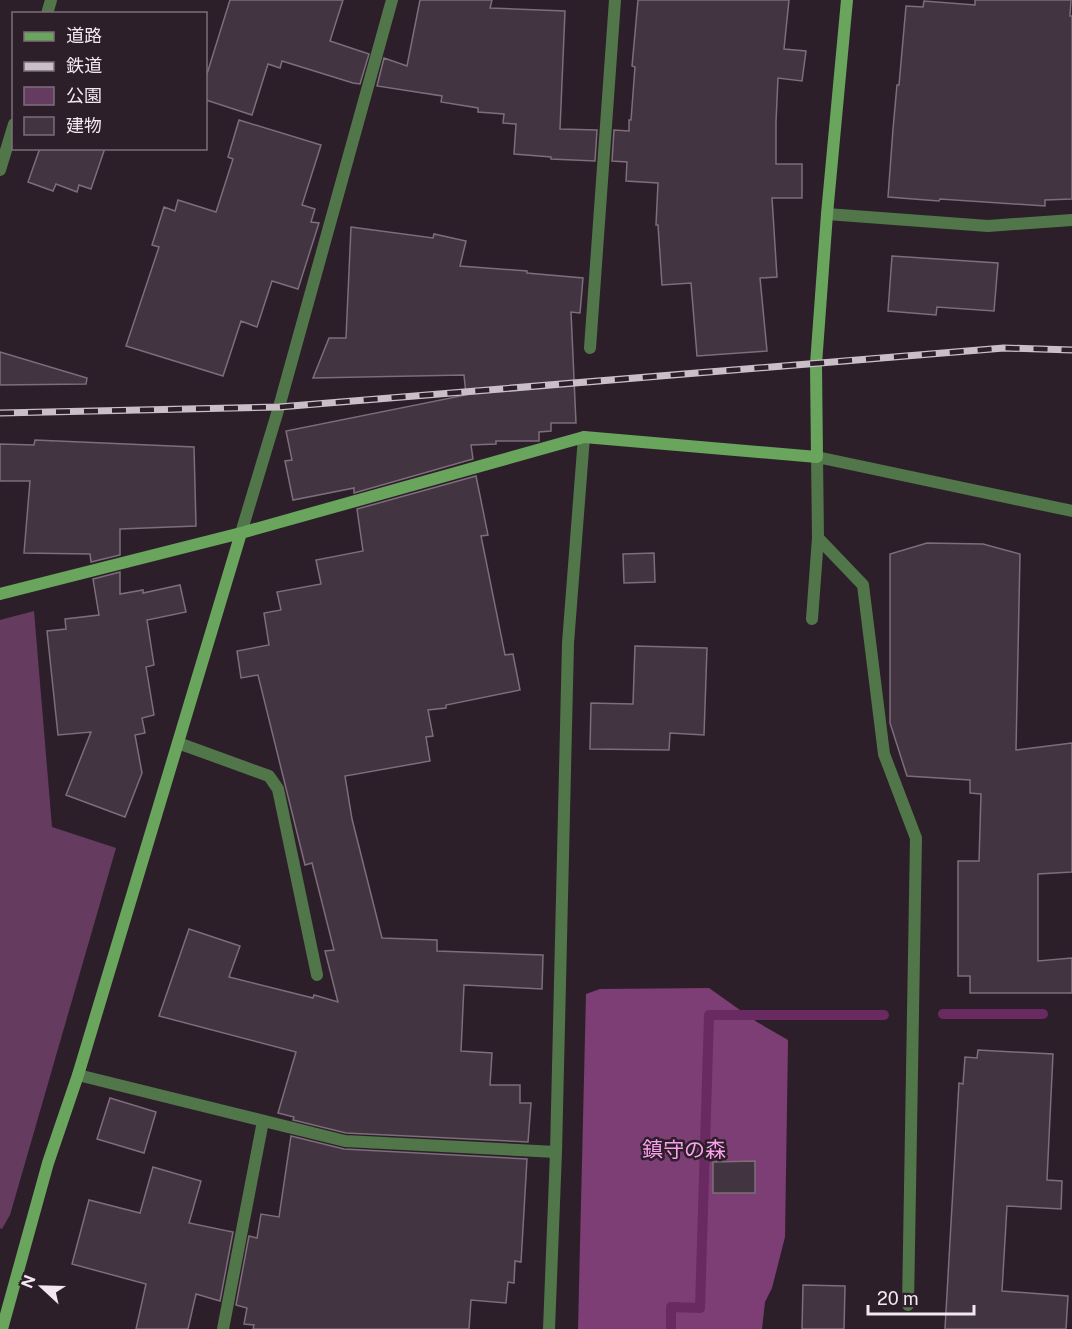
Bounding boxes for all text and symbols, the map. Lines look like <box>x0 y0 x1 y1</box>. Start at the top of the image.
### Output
legend <box>12 12 207 150</box>
text: 道路 <box>66 25 102 46</box>
text: 鉄道 <box>66 55 102 76</box>
text: 公園 <box>66 85 102 106</box>
text: 建物 <box>66 115 102 136</box>
park label: 鎮守の森 <box>642 1137 726 1162</box>
north arrow <box>12 1257 72 1317</box>
text: N <box>17 1272 40 1291</box>
scale bar <box>868 1278 974 1316</box>
text: 20 m <box>877 1288 919 1309</box>

